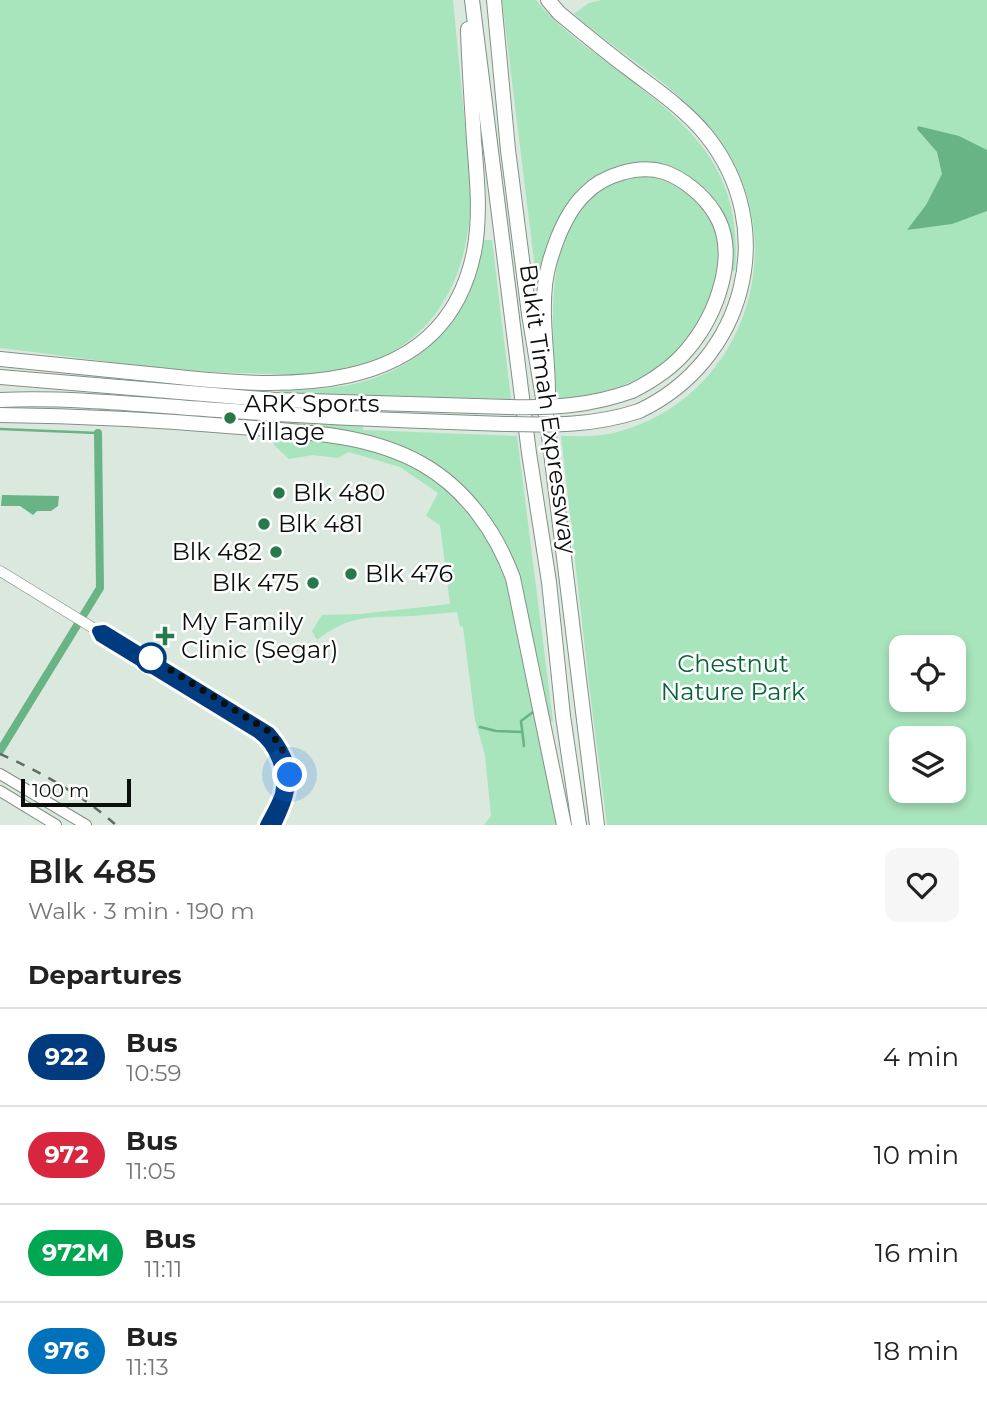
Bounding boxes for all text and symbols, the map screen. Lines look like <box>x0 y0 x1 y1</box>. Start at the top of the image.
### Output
street label: Bukit Timah Expressway <box>514 262 583 556</box>
place label: ARK Sports Village <box>244 389 379 446</box>
marker: ARK Sports Village <box>222 410 238 426</box>
place label: Blk 480 <box>293 478 386 507</box>
marker: Blk 480 <box>271 485 287 501</box>
place label: Blk 481 <box>278 509 363 538</box>
marker: Blk 481 <box>256 516 272 532</box>
place label: Blk 482 <box>172 537 262 566</box>
marker: Blk 482 <box>268 544 284 560</box>
place label: Blk 476 <box>365 559 453 588</box>
marker: Blk 476 <box>343 566 359 582</box>
place label: Blk 475 <box>212 568 299 597</box>
marker: Blk 475 <box>305 575 321 591</box>
place label: My Family Clinic (Segar) <box>181 607 338 664</box>
marker: My Family Clinic (Segar) <box>155 626 175 646</box>
map controls <box>889 635 966 803</box>
button: locate <box>889 635 966 712</box>
unlabelled marker <box>136 643 166 673</box>
park label: Chestnut Nature Park <box>661 649 806 706</box>
button: layers <box>889 726 966 803</box>
your location <box>272 757 307 792</box>
scale bar <box>21 776 131 808</box>
text: 100 m <box>32 779 89 802</box>
button: heart <box>885 848 959 922</box>
text: Blk 485 <box>28 851 156 891</box>
text: Walk · 3 min · 190 m <box>28 897 255 925</box>
text: Departures <box>28 959 182 991</box>
text: Bus <box>126 1027 178 1059</box>
text: 4 min <box>883 1041 959 1073</box>
text: 922 <box>45 1042 88 1071</box>
text: 10:59 <box>126 1059 181 1087</box>
text: Bus <box>126 1125 178 1157</box>
text: 10 min <box>873 1139 959 1171</box>
text: 972 <box>44 1140 89 1169</box>
text: 11:05 <box>126 1157 176 1185</box>
text: Bus <box>144 1223 196 1255</box>
text: 16 min <box>875 1237 959 1269</box>
text: 972M <box>42 1238 109 1267</box>
text: 11:11 <box>144 1255 182 1283</box>
text: Bus <box>126 1321 178 1353</box>
text: 18 min <box>874 1335 959 1367</box>
text: 976 <box>44 1336 89 1365</box>
text: 11:13 <box>126 1353 169 1381</box>

